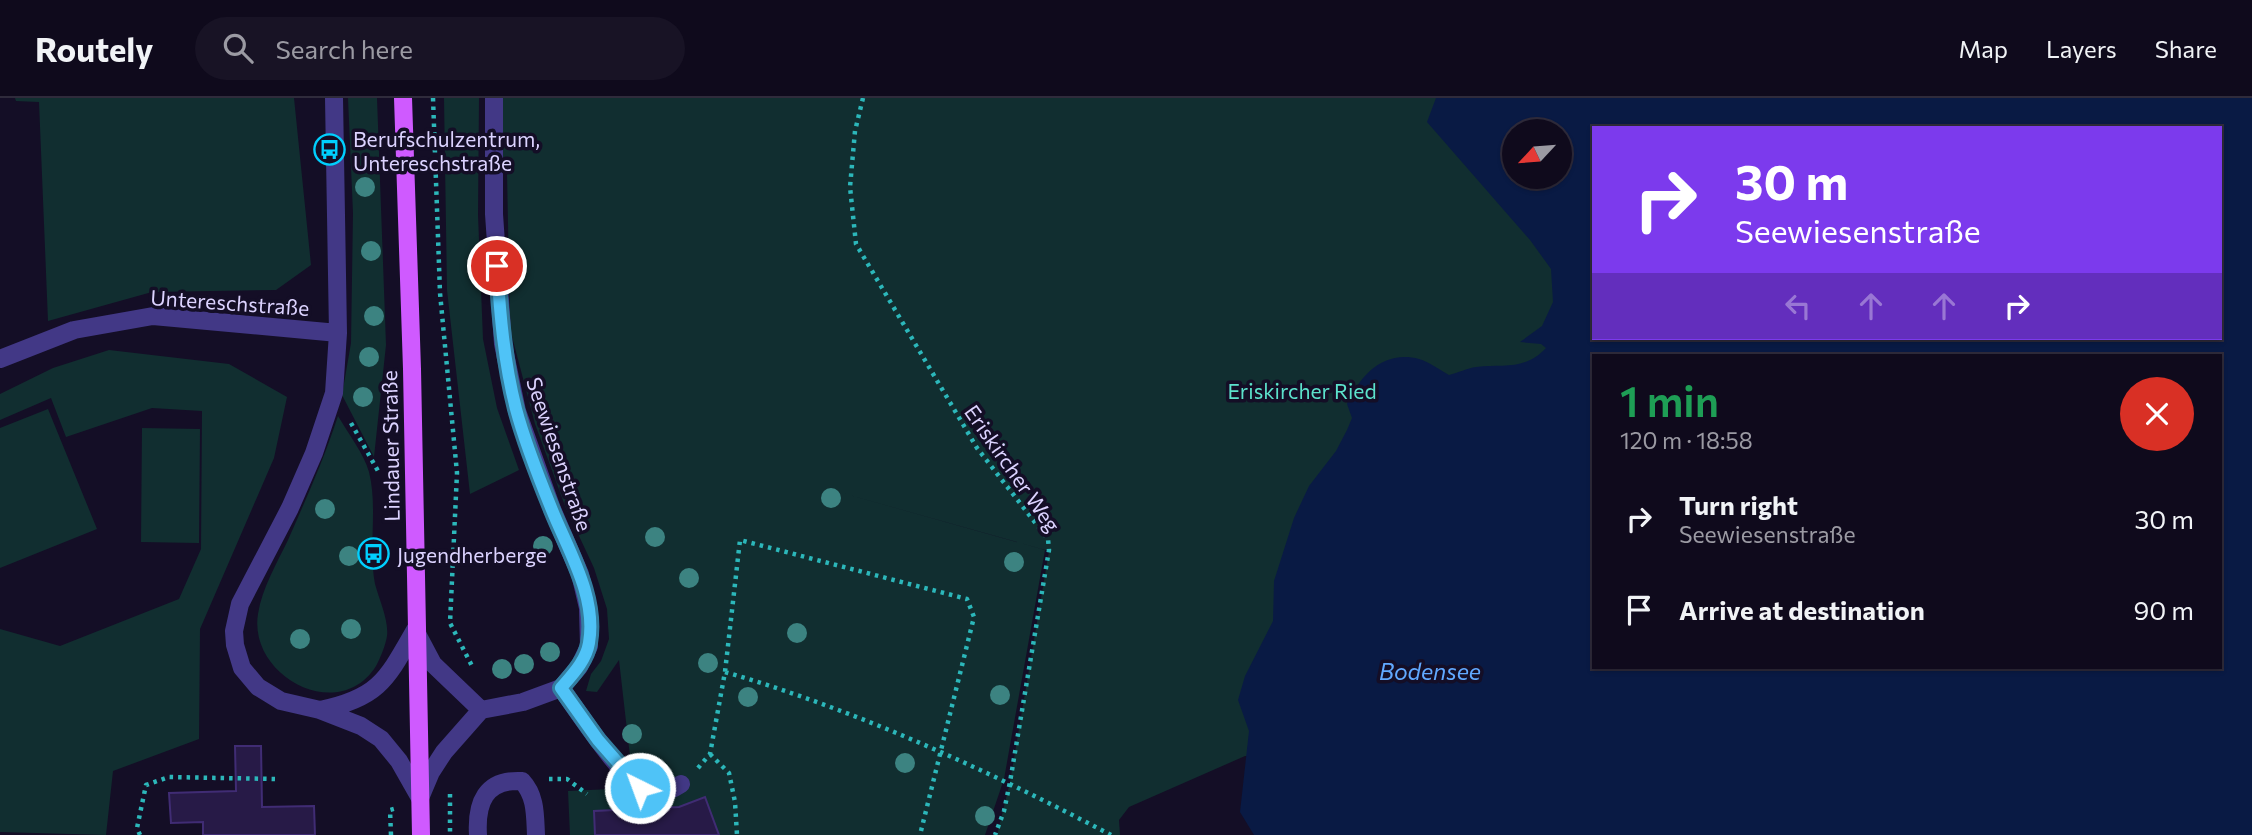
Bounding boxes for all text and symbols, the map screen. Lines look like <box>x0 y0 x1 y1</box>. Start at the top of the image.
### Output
search box <box>195 17 685 80</box>
text: Routely <box>35 28 153 69</box>
icon: search <box>219 29 257 67</box>
text: Search here <box>275 33 413 64</box>
text: Map <box>1959 34 2008 63</box>
text: Layers <box>2046 34 2117 63</box>
text: Share <box>2155 34 2217 63</box>
north arrow <box>1502 119 1572 189</box>
map controls <box>1502 119 1572 189</box>
place label: Berufschulzentrum, Untereschstraße <box>353 126 540 175</box>
bus stop icon: Berufschulzentrum, Untereschstraße <box>313 133 347 167</box>
text: 30 m <box>1735 150 1848 210</box>
icon: right <box>1620 154 1711 245</box>
text: Seewiesenstraße <box>1735 210 1981 250</box>
pin <box>467 236 527 296</box>
icon: arrive <box>478 247 516 285</box>
street label: Untereschstraße <box>150 284 310 320</box>
icon: left <box>1779 287 1817 325</box>
icon: ahead <box>1852 287 1890 325</box>
icon: ahead <box>1925 287 1963 325</box>
icon: right <box>1998 287 2036 325</box>
street label: Lindauer Straße <box>376 370 404 522</box>
street label: Seewiesenstraße <box>522 374 598 534</box>
text: 1 min <box>1620 374 1719 426</box>
button: close <box>2120 377 2194 451</box>
park label: Eriskircher Ried <box>1227 378 1377 403</box>
street label: Eriskircher Weg <box>960 400 1066 536</box>
text: 120 m · 18:58 <box>1620 426 1753 454</box>
text: Turn right <box>1679 489 1798 520</box>
icon: right <box>1620 500 1658 538</box>
text: 30 m <box>2135 503 2194 534</box>
text: Seewiesenstraße <box>1679 520 1856 548</box>
bus stop icon: Jugendherberge <box>357 537 391 571</box>
place label: Jugendherberge <box>397 542 547 567</box>
icon: arrive <box>1620 591 1658 629</box>
text: Arrive at destination <box>1679 594 1925 625</box>
text: 90 m <box>2134 594 2194 625</box>
water label: Bodensee <box>1379 657 1481 685</box>
position arrow <box>603 751 677 825</box>

